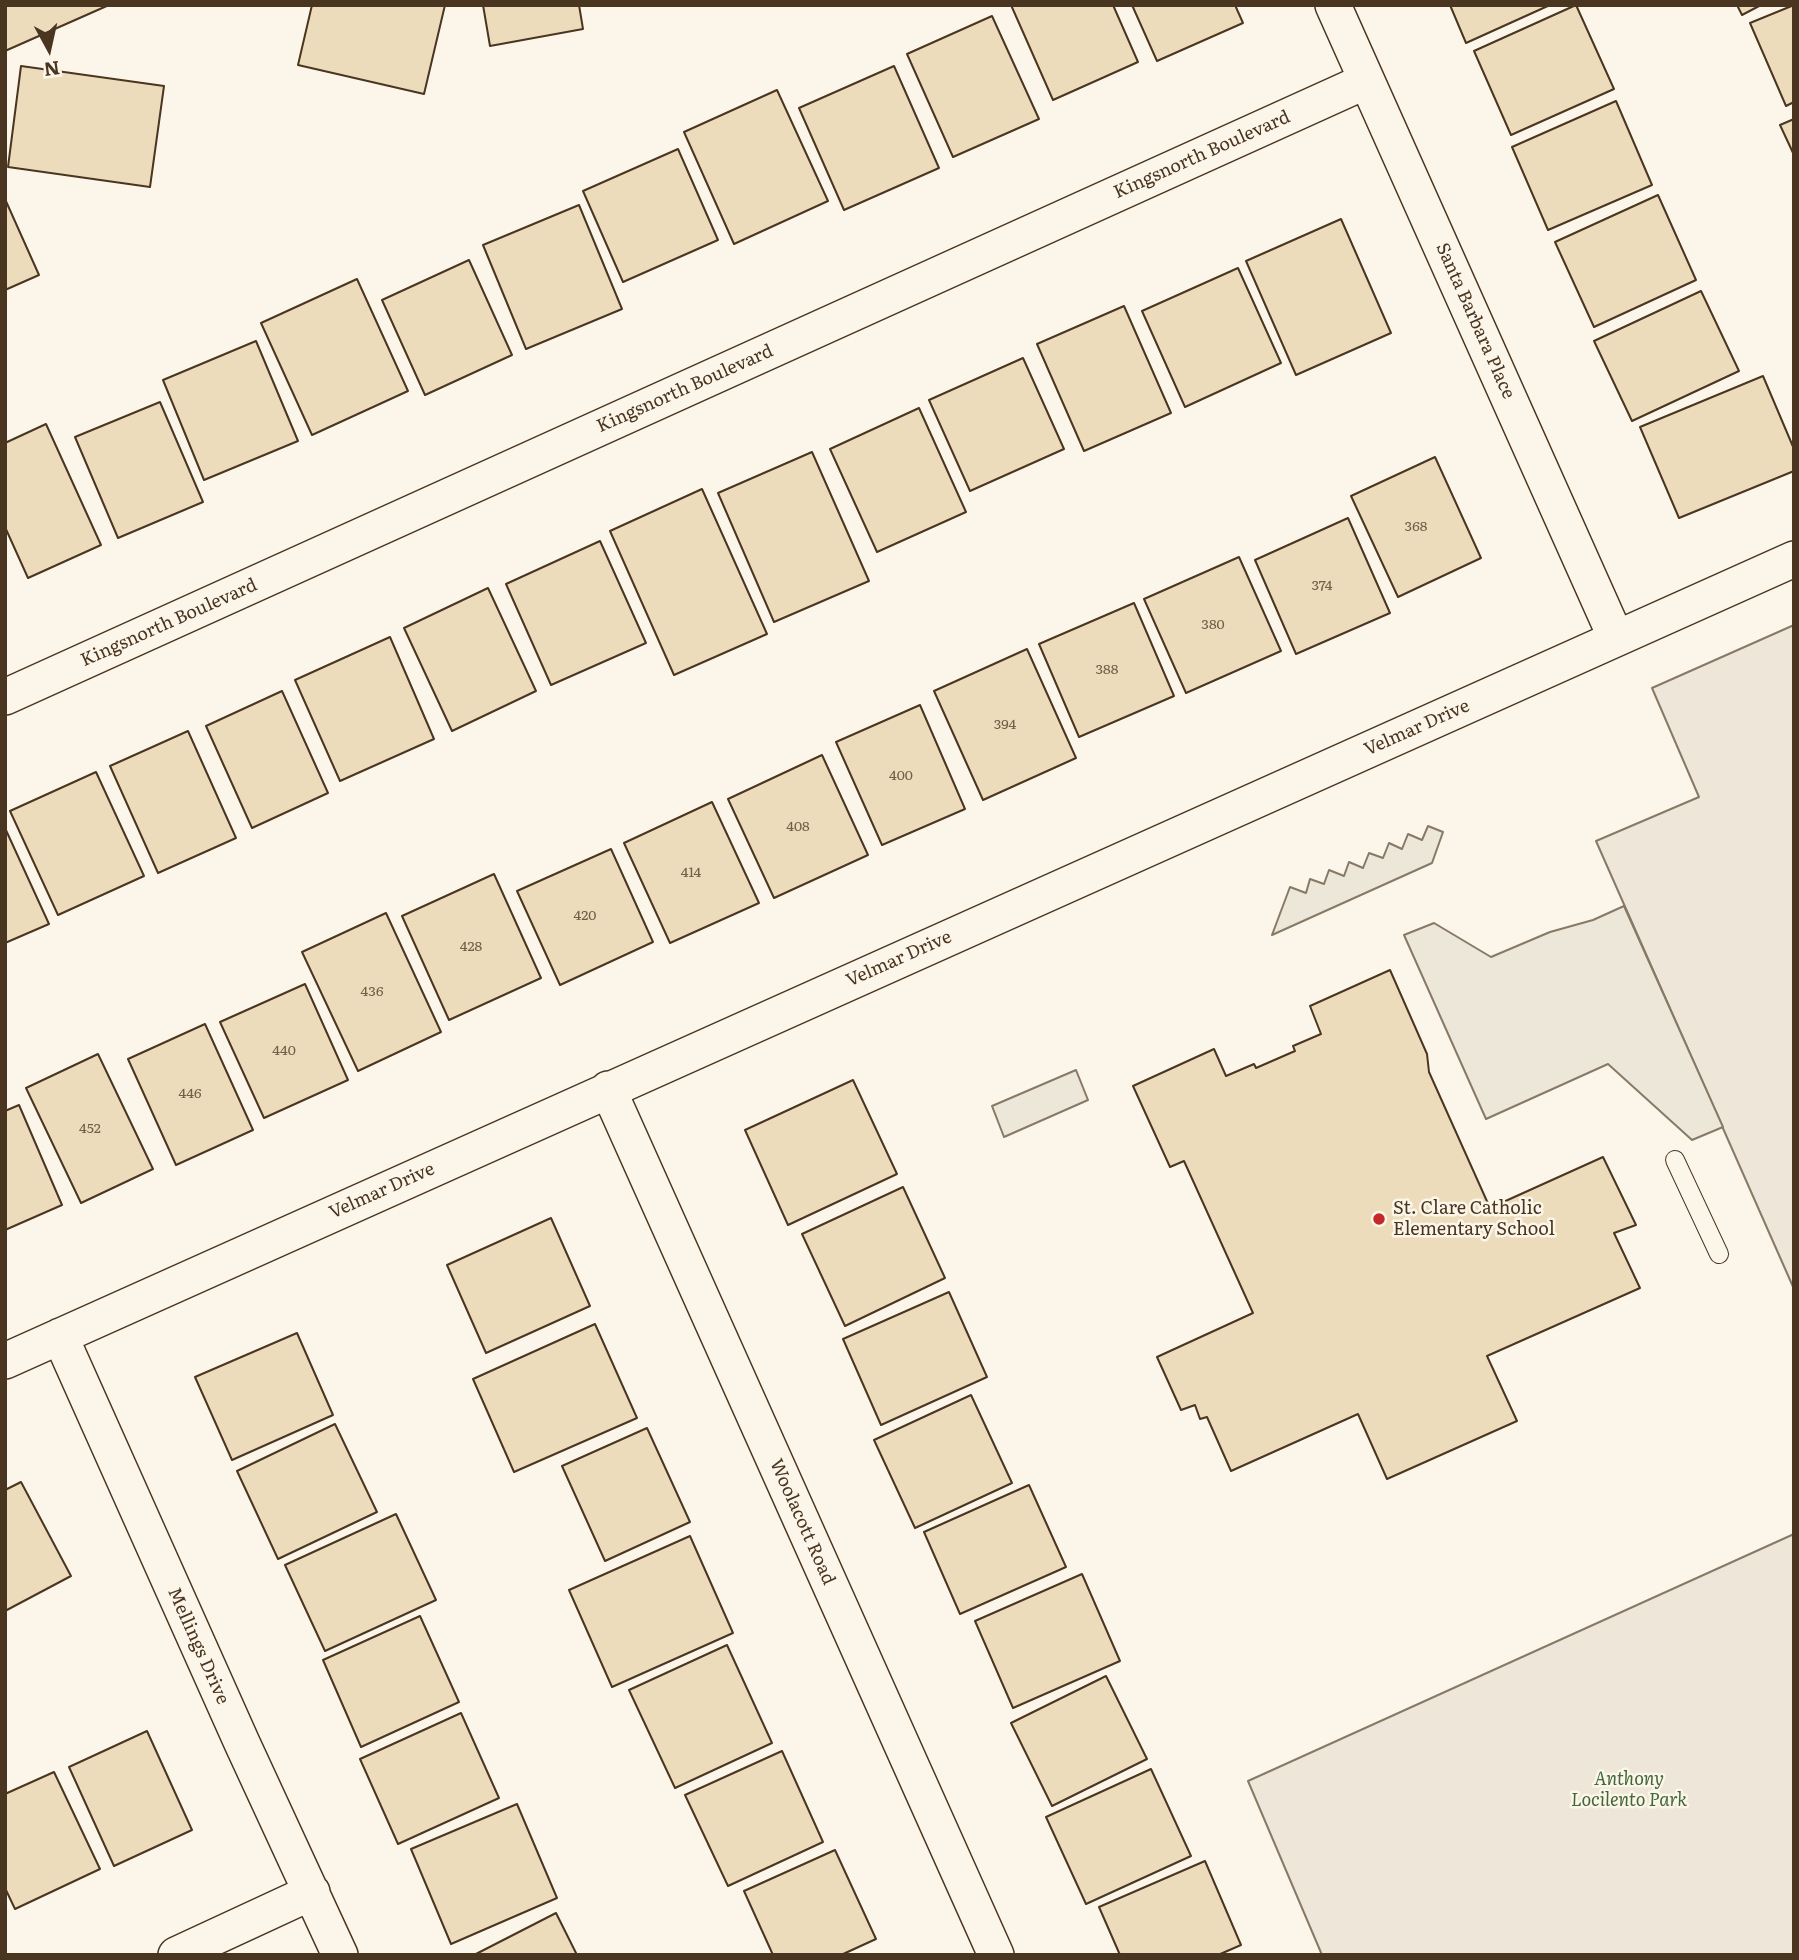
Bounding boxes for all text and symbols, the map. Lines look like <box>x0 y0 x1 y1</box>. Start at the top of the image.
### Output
north arrow <box>14 14 84 84</box>
text: N <box>42 55 62 85</box>
street label: Kingsnorth Boulevard <box>1110 106 1294 204</box>
street label: Santa Barbara Place <box>1431 240 1519 402</box>
street label: Kingsnorth Boulevard <box>593 340 777 438</box>
house number: 368 <box>1405 519 1427 535</box>
street label: Kingsnorth Boulevard <box>77 574 261 672</box>
house number: 374 <box>1312 578 1332 594</box>
house number: 380 <box>1201 617 1225 633</box>
house number: 388 <box>1095 662 1119 678</box>
street label: Velmar Drive <box>1361 695 1473 761</box>
house number: 394 <box>994 717 1016 733</box>
house number: 400 <box>889 768 913 784</box>
house number: 408 <box>786 819 810 835</box>
house number: 414 <box>681 865 701 881</box>
house number: 420 <box>574 908 596 924</box>
street label: Velmar Drive <box>843 926 955 992</box>
house number: 428 <box>460 939 482 955</box>
house number: 436 <box>361 984 383 1000</box>
house number: 440 <box>272 1043 296 1059</box>
house number: 446 <box>179 1086 201 1102</box>
house number: 452 <box>79 1121 101 1137</box>
street label: Velmar Drive <box>326 1158 438 1224</box>
place label: St. Clare Catholic Elementary School <box>1393 1198 1555 1240</box>
marker: St. Clare Catholic Elementary School <box>1371 1211 1387 1227</box>
street label: Woolacott Road <box>765 1456 839 1588</box>
street label: Mellings Drive <box>163 1584 233 1708</box>
park label: Anthony Locilento Park <box>1571 1769 1687 1812</box>

